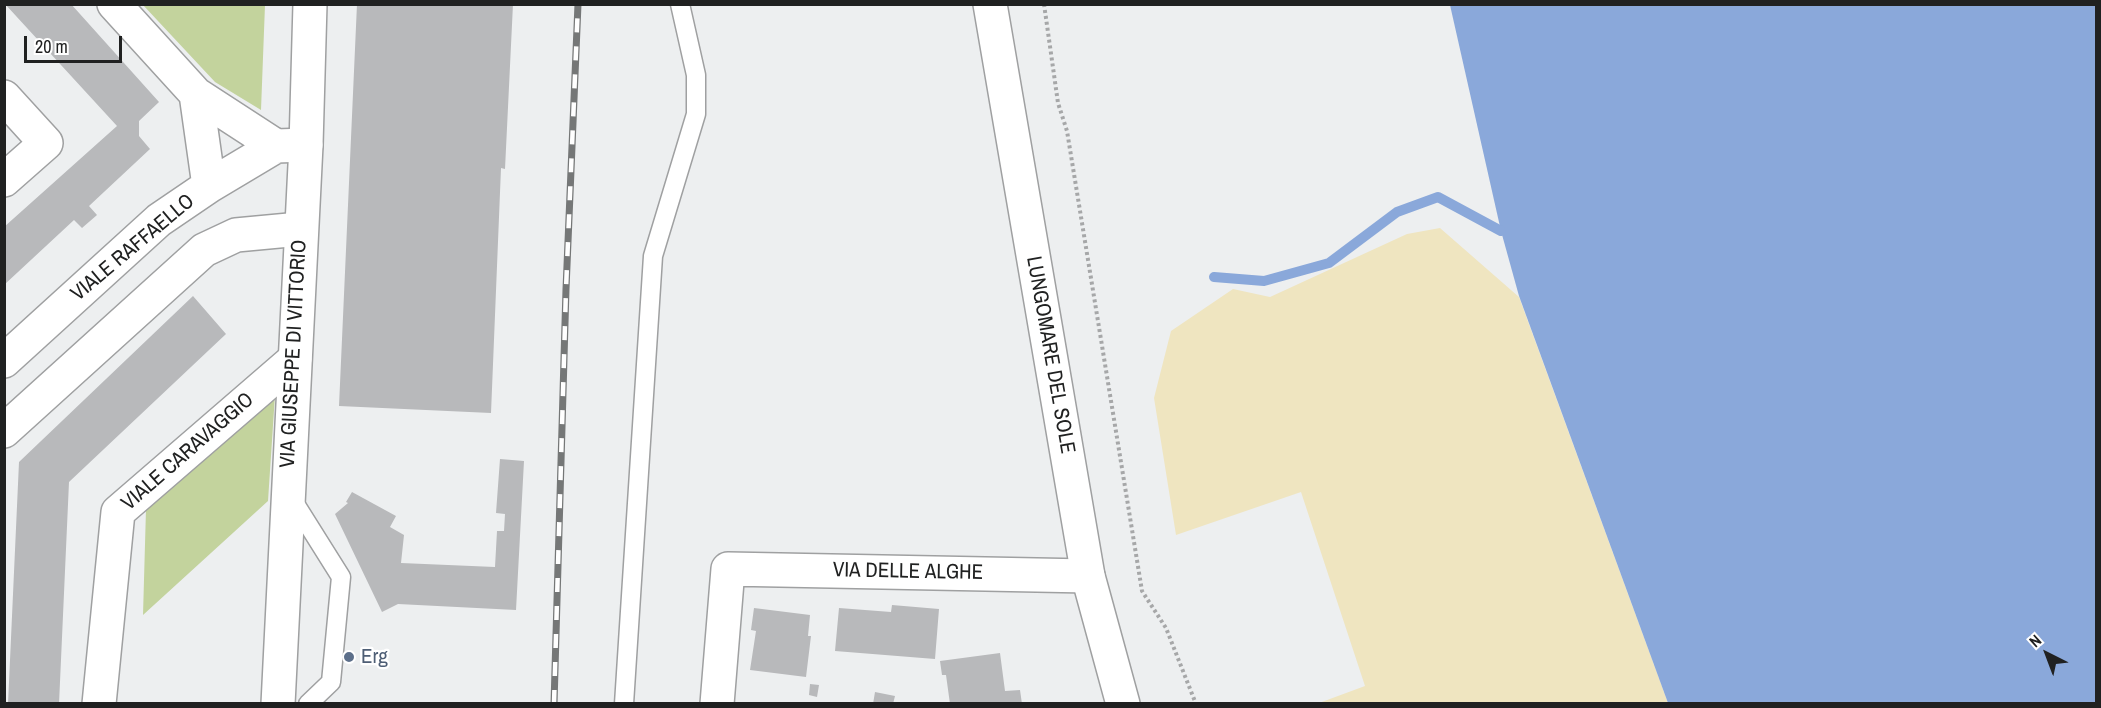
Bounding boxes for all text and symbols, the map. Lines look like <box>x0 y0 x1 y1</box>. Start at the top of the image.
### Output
scale bar <box>27 24 124 62</box>
text: 20 m <box>35 34 68 59</box>
street label: VIALE RAFFAELLO <box>66 189 200 307</box>
street label: VIA GIUSEPPE DI VITTORIO <box>275 239 313 469</box>
street label: LUNGOMARE DEL SOLE <box>1020 254 1080 456</box>
street label: VIALE CARAVAGGIO <box>117 388 259 516</box>
street label: VIA DELLE ALGHE <box>833 558 983 586</box>
north arrow <box>2017 624 2077 684</box>
text: N <box>2024 629 2046 652</box>
place label: Erg <box>361 644 388 670</box>
marker: Erg <box>342 650 356 664</box>

